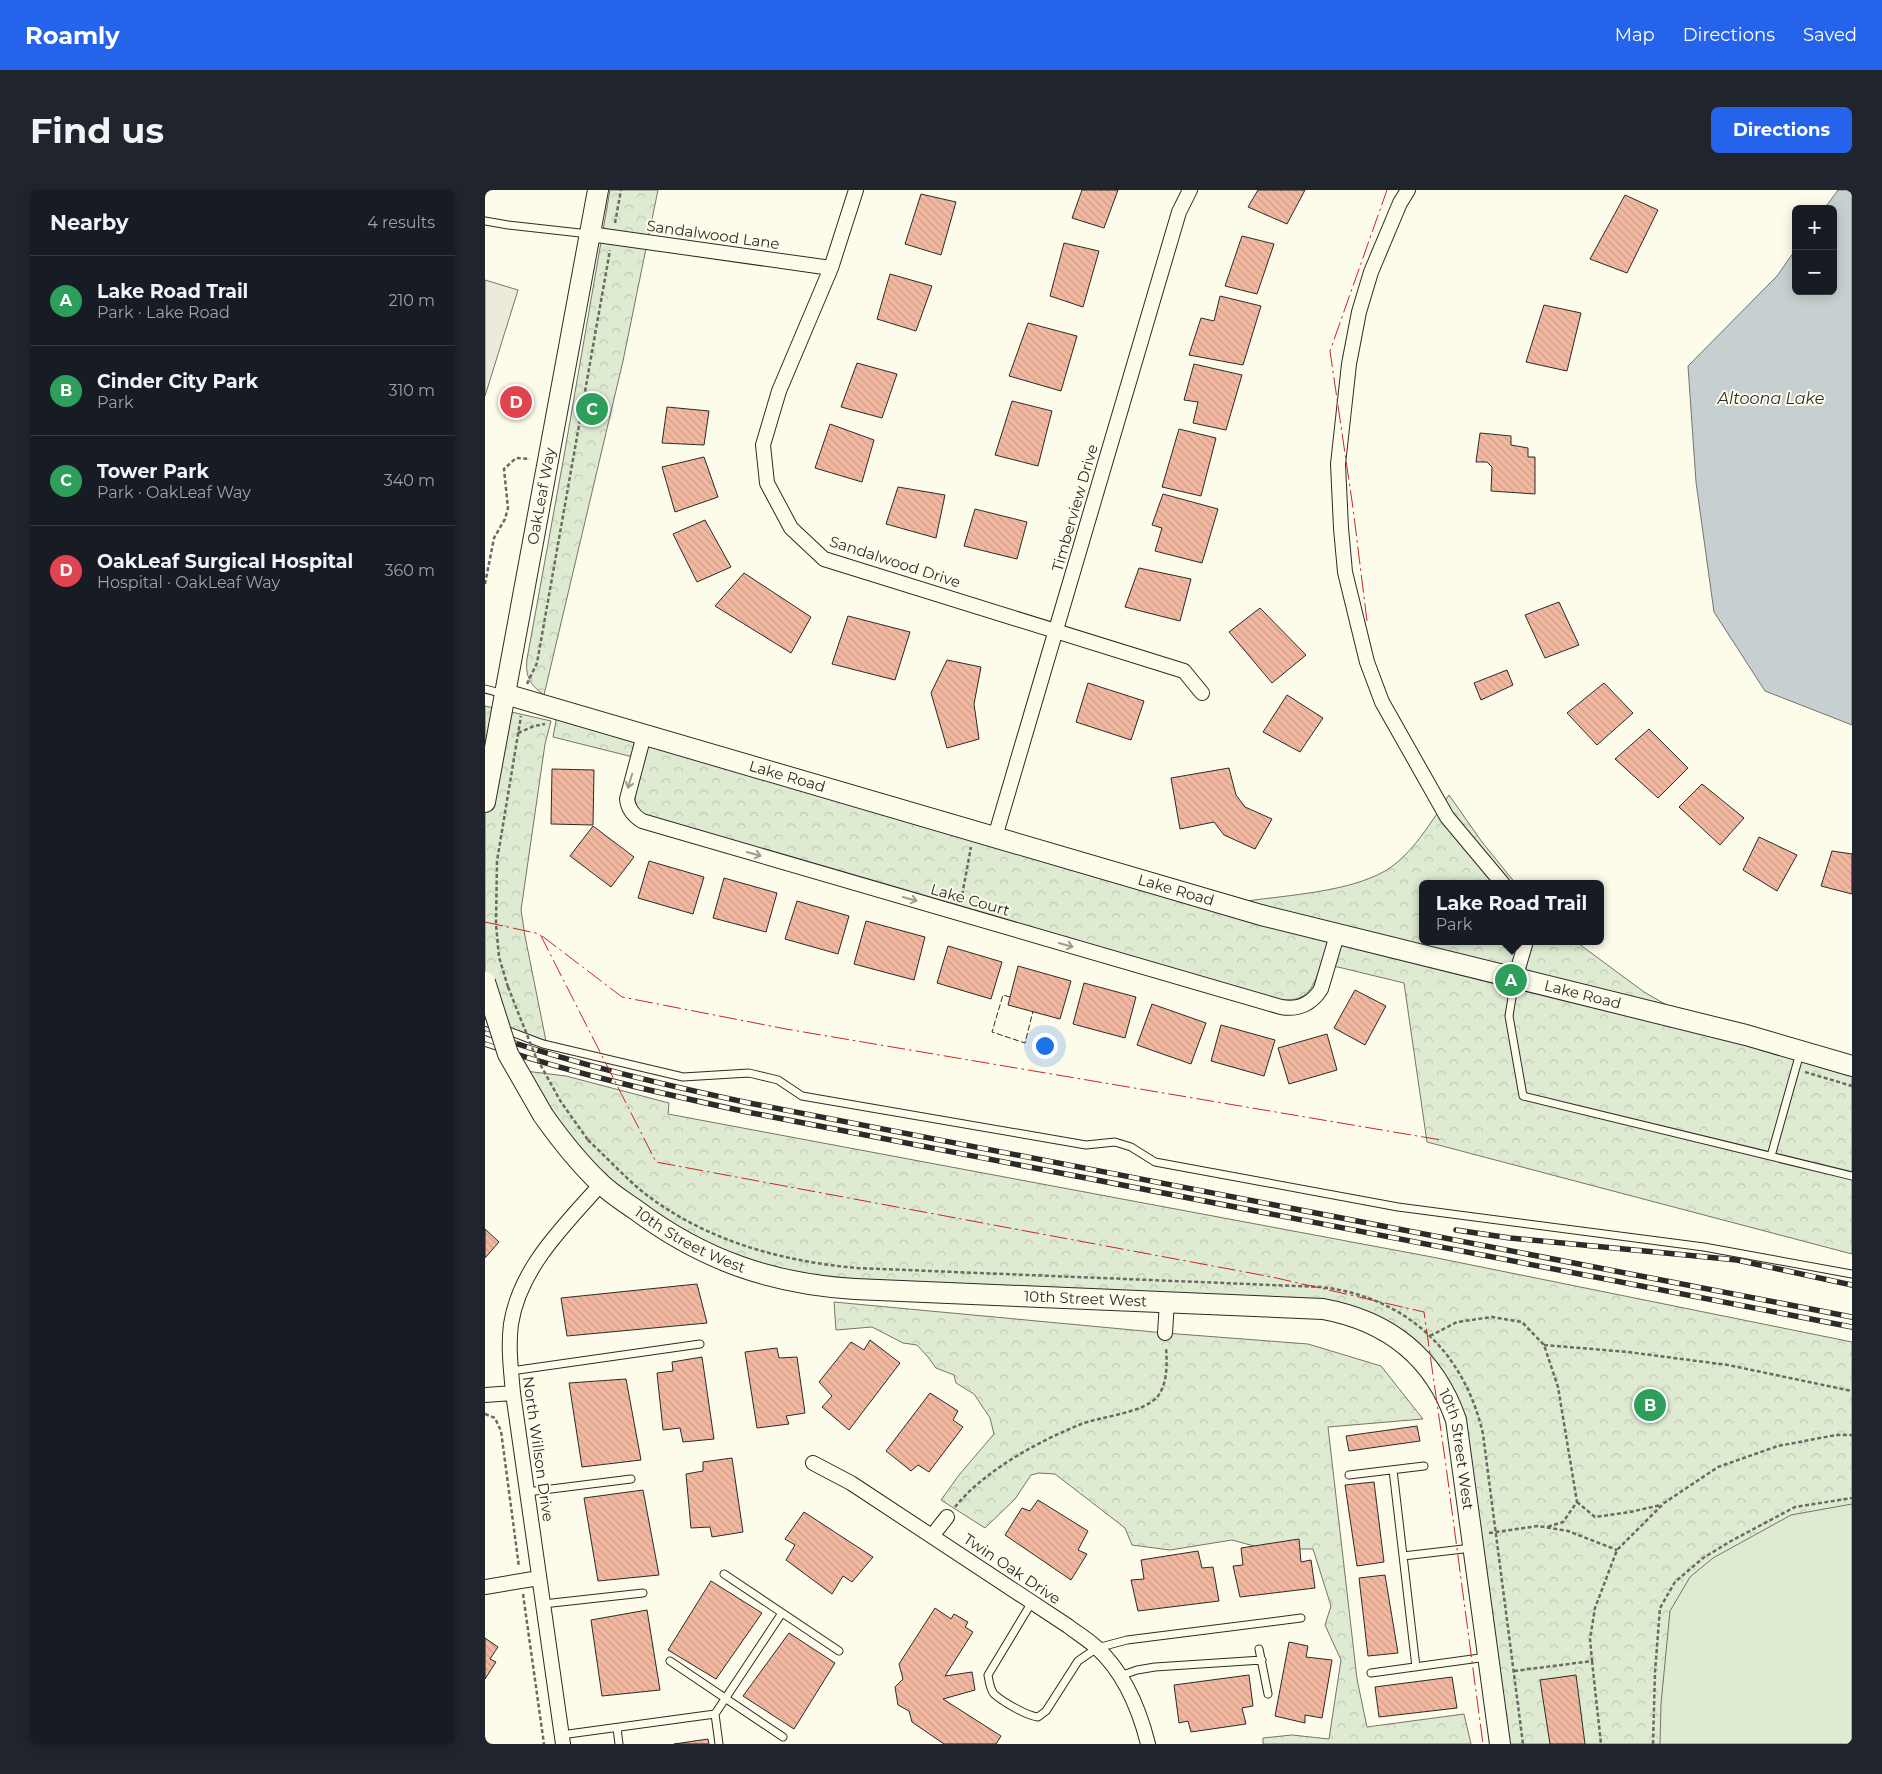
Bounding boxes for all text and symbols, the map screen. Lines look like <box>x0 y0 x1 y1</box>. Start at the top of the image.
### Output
text: Roamly <box>25 21 120 50</box>
text: Map <box>1615 24 1655 46</box>
text: Directions <box>1683 24 1775 46</box>
text: Saved <box>1803 24 1857 46</box>
button: Directions <box>1711 107 1852 153</box>
text: Find us <box>30 109 164 152</box>
map controls <box>1792 205 1837 295</box>
button: + <box>1792 205 1837 250</box>
text: Nearby <box>50 210 129 235</box>
text: 4 results <box>367 213 435 232</box>
street label: Sandalwood Lane <box>645 216 781 253</box>
button: − <box>1792 250 1837 295</box>
text: Lake Road Trail <box>97 280 248 303</box>
text: A <box>60 291 72 310</box>
text: 210 m <box>388 291 435 310</box>
text: Park · Lake Road <box>97 303 230 322</box>
text: Cinder City Park <box>97 370 258 393</box>
text: B <box>60 381 72 400</box>
text: 310 m <box>388 381 435 400</box>
pin: D <box>500 383 532 421</box>
water label: Altoona Lake <box>1717 389 1824 408</box>
pin: C <box>576 390 608 428</box>
text: Park <box>97 393 134 412</box>
street label: Timberview Drive <box>1047 442 1102 574</box>
street label: OakLeaf Way <box>523 445 559 546</box>
text: Tower Park <box>97 460 209 483</box>
text: C <box>60 471 72 490</box>
text: 340 m <box>384 471 435 490</box>
text: Park · OakLeaf Way <box>97 483 251 502</box>
street label: Sandalwood Drive <box>827 531 963 592</box>
text: OakLeaf Surgical Hospital <box>97 550 353 573</box>
text: D <box>59 561 73 580</box>
text: 360 m <box>384 561 435 580</box>
text: Hospital · OakLeaf Way <box>97 573 280 592</box>
street label: Lake Road <box>747 756 828 796</box>
one-way arrow <box>625 773 635 789</box>
one-way arrow <box>745 849 761 859</box>
street label: Lake Road <box>1136 870 1216 910</box>
street label: Lake Court <box>928 879 1012 920</box>
popup <box>1419 880 1604 945</box>
text: Lake Road Trail <box>1436 892 1587 915</box>
one-way arrow <box>901 895 917 905</box>
text: Park <box>1436 915 1472 934</box>
one-way arrow <box>1057 940 1073 950</box>
pin: A <box>1495 961 1527 999</box>
street label: Lake Road <box>1542 975 1623 1013</box>
your location <box>1032 1033 1058 1059</box>
street label: 10th Street West <box>631 1202 748 1277</box>
street label: 10th Street West <box>1024 1286 1148 1310</box>
street label: North Willson Drive <box>519 1375 558 1523</box>
street label: 10th Street West <box>1435 1385 1478 1511</box>
pin: B <box>1634 1386 1666 1424</box>
street label: Twin Oak Drive <box>960 1529 1064 1608</box>

